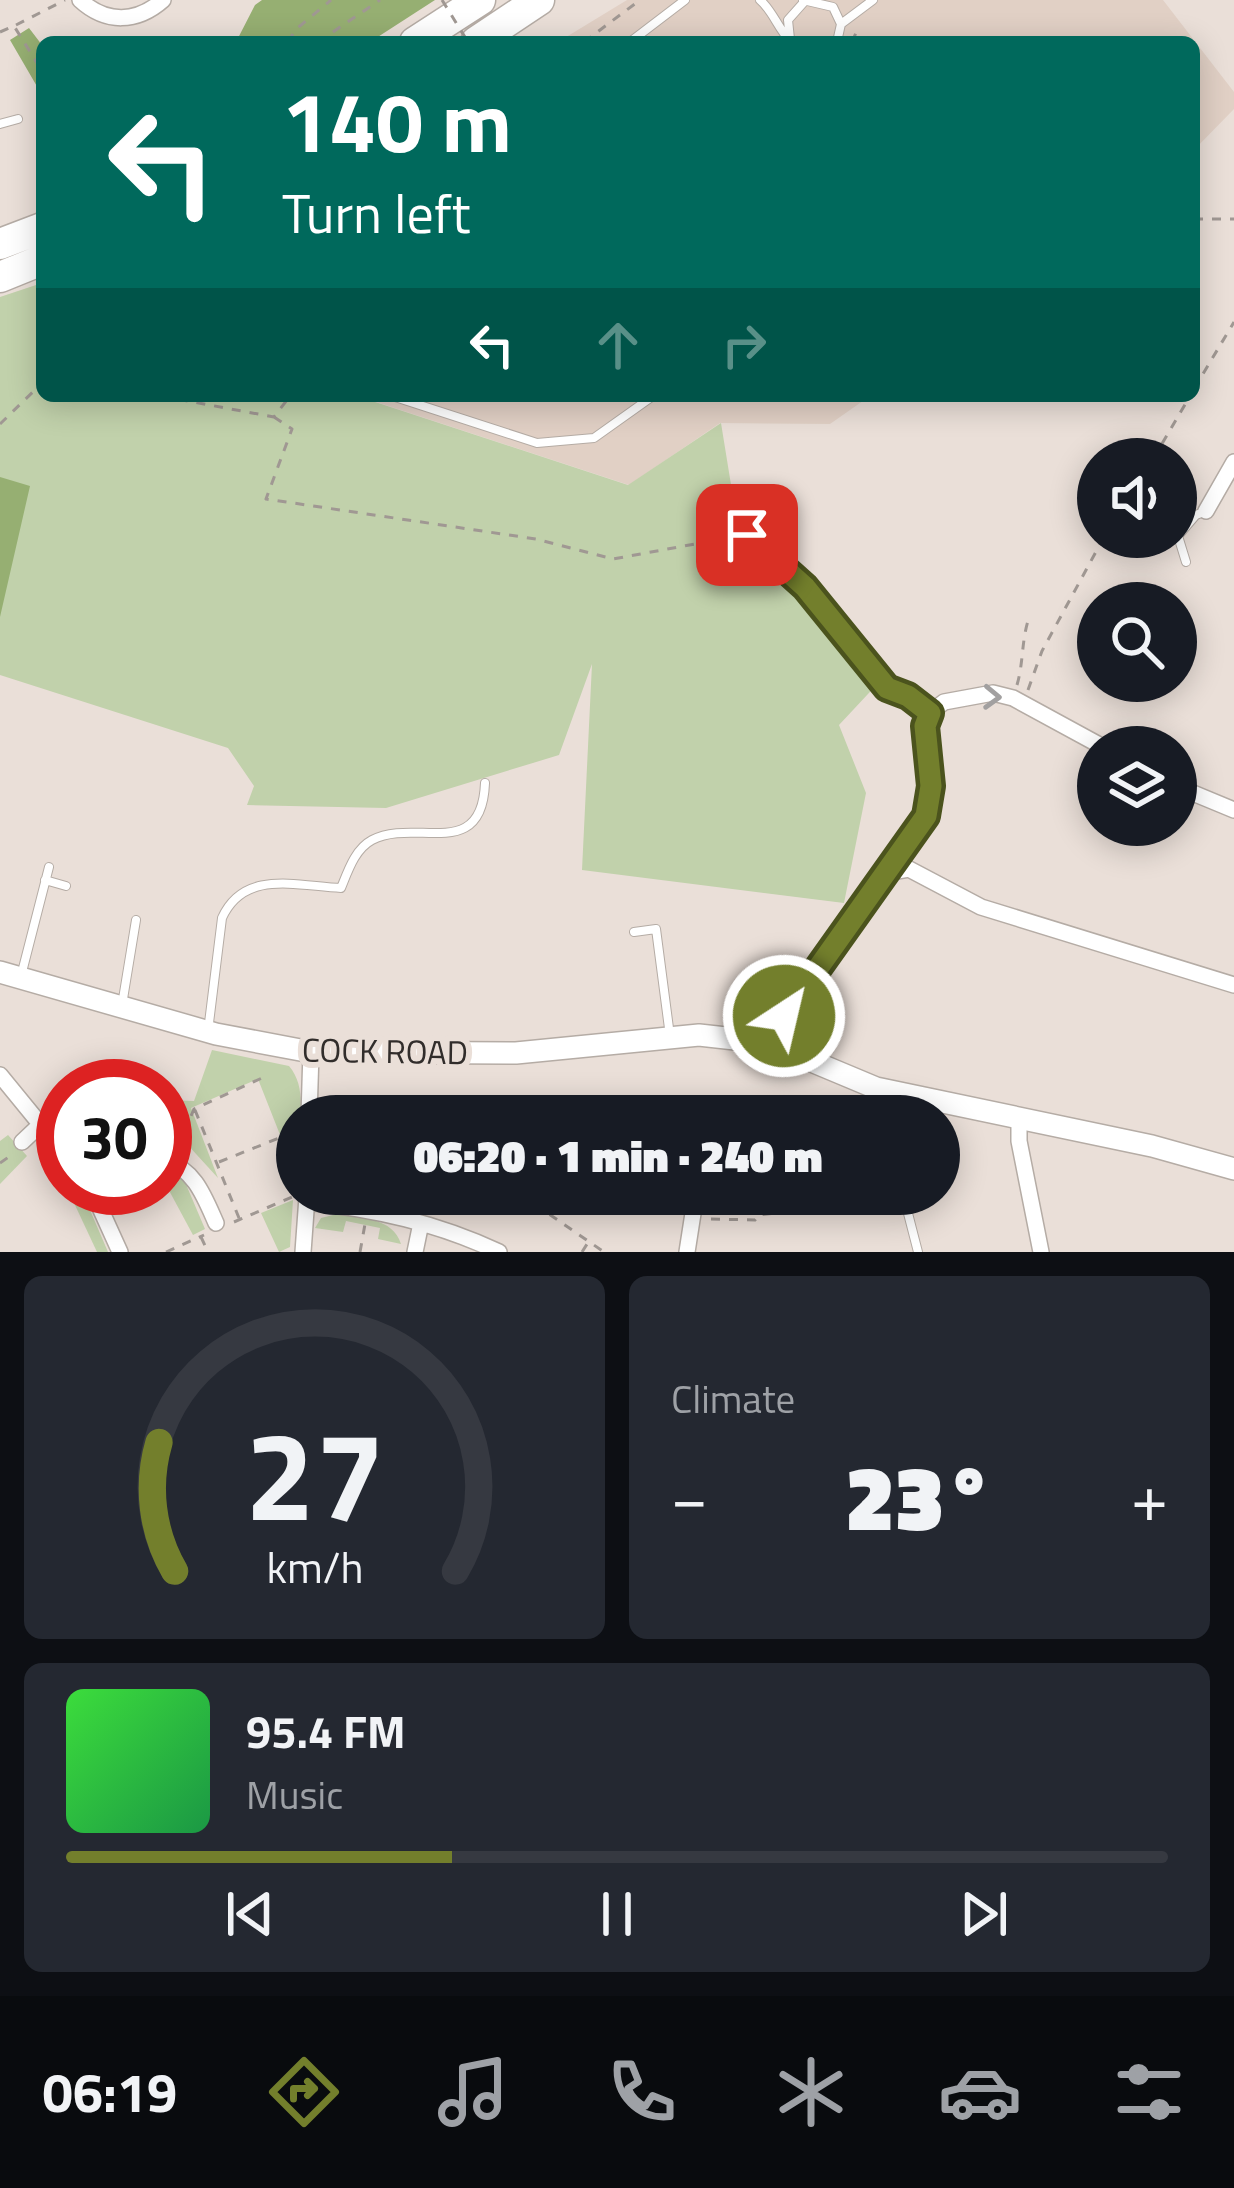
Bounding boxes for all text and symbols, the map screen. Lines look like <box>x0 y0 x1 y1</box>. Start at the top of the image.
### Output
text: 140 m <box>282 57 512 185</box>
icon: left <box>84 84 240 240</box>
text: Turn left <box>282 172 471 254</box>
icon: left <box>459 312 525 378</box>
icon: ahead <box>585 312 651 378</box>
icon: right <box>711 312 777 378</box>
map controls <box>1077 438 1197 846</box>
button: sound <box>1077 438 1197 558</box>
pin <box>696 484 798 586</box>
icon: arrive <box>714 502 780 568</box>
button: search <box>1077 582 1197 702</box>
one-way arrow <box>984 684 1002 710</box>
button: layers <box>1077 726 1197 846</box>
position arrow <box>721 953 847 1079</box>
street label: COCK ROAD <box>302 1025 468 1077</box>
speed limit sign: 30 <box>36 1059 192 1215</box>
text: 06:20 · 1 min · 240 m <box>414 1121 822 1189</box>
text: Climate <box>671 1369 795 1428</box>
text: 27 <box>245 1379 384 1568</box>
text: 23° <box>845 1428 994 1565</box>
text: − <box>671 1446 708 1547</box>
text: + <box>1131 1446 1168 1547</box>
text: km/h <box>266 1533 363 1599</box>
text: 95.4 FM <box>246 1697 406 1765</box>
text: Music <box>246 1765 343 1824</box>
icon: previous <box>217 1881 283 1947</box>
icon: pause <box>584 1881 650 1947</box>
icon: next <box>951 1881 1017 1947</box>
icon: directions <box>262 2050 346 2134</box>
icon: music <box>431 2050 515 2134</box>
icon: phone <box>600 2050 684 2134</box>
icon: climate <box>769 2050 853 2134</box>
icon: car <box>938 2050 1022 2134</box>
icon: filters <box>1107 2050 1191 2134</box>
text: 06:19 <box>43 2051 177 2133</box>

